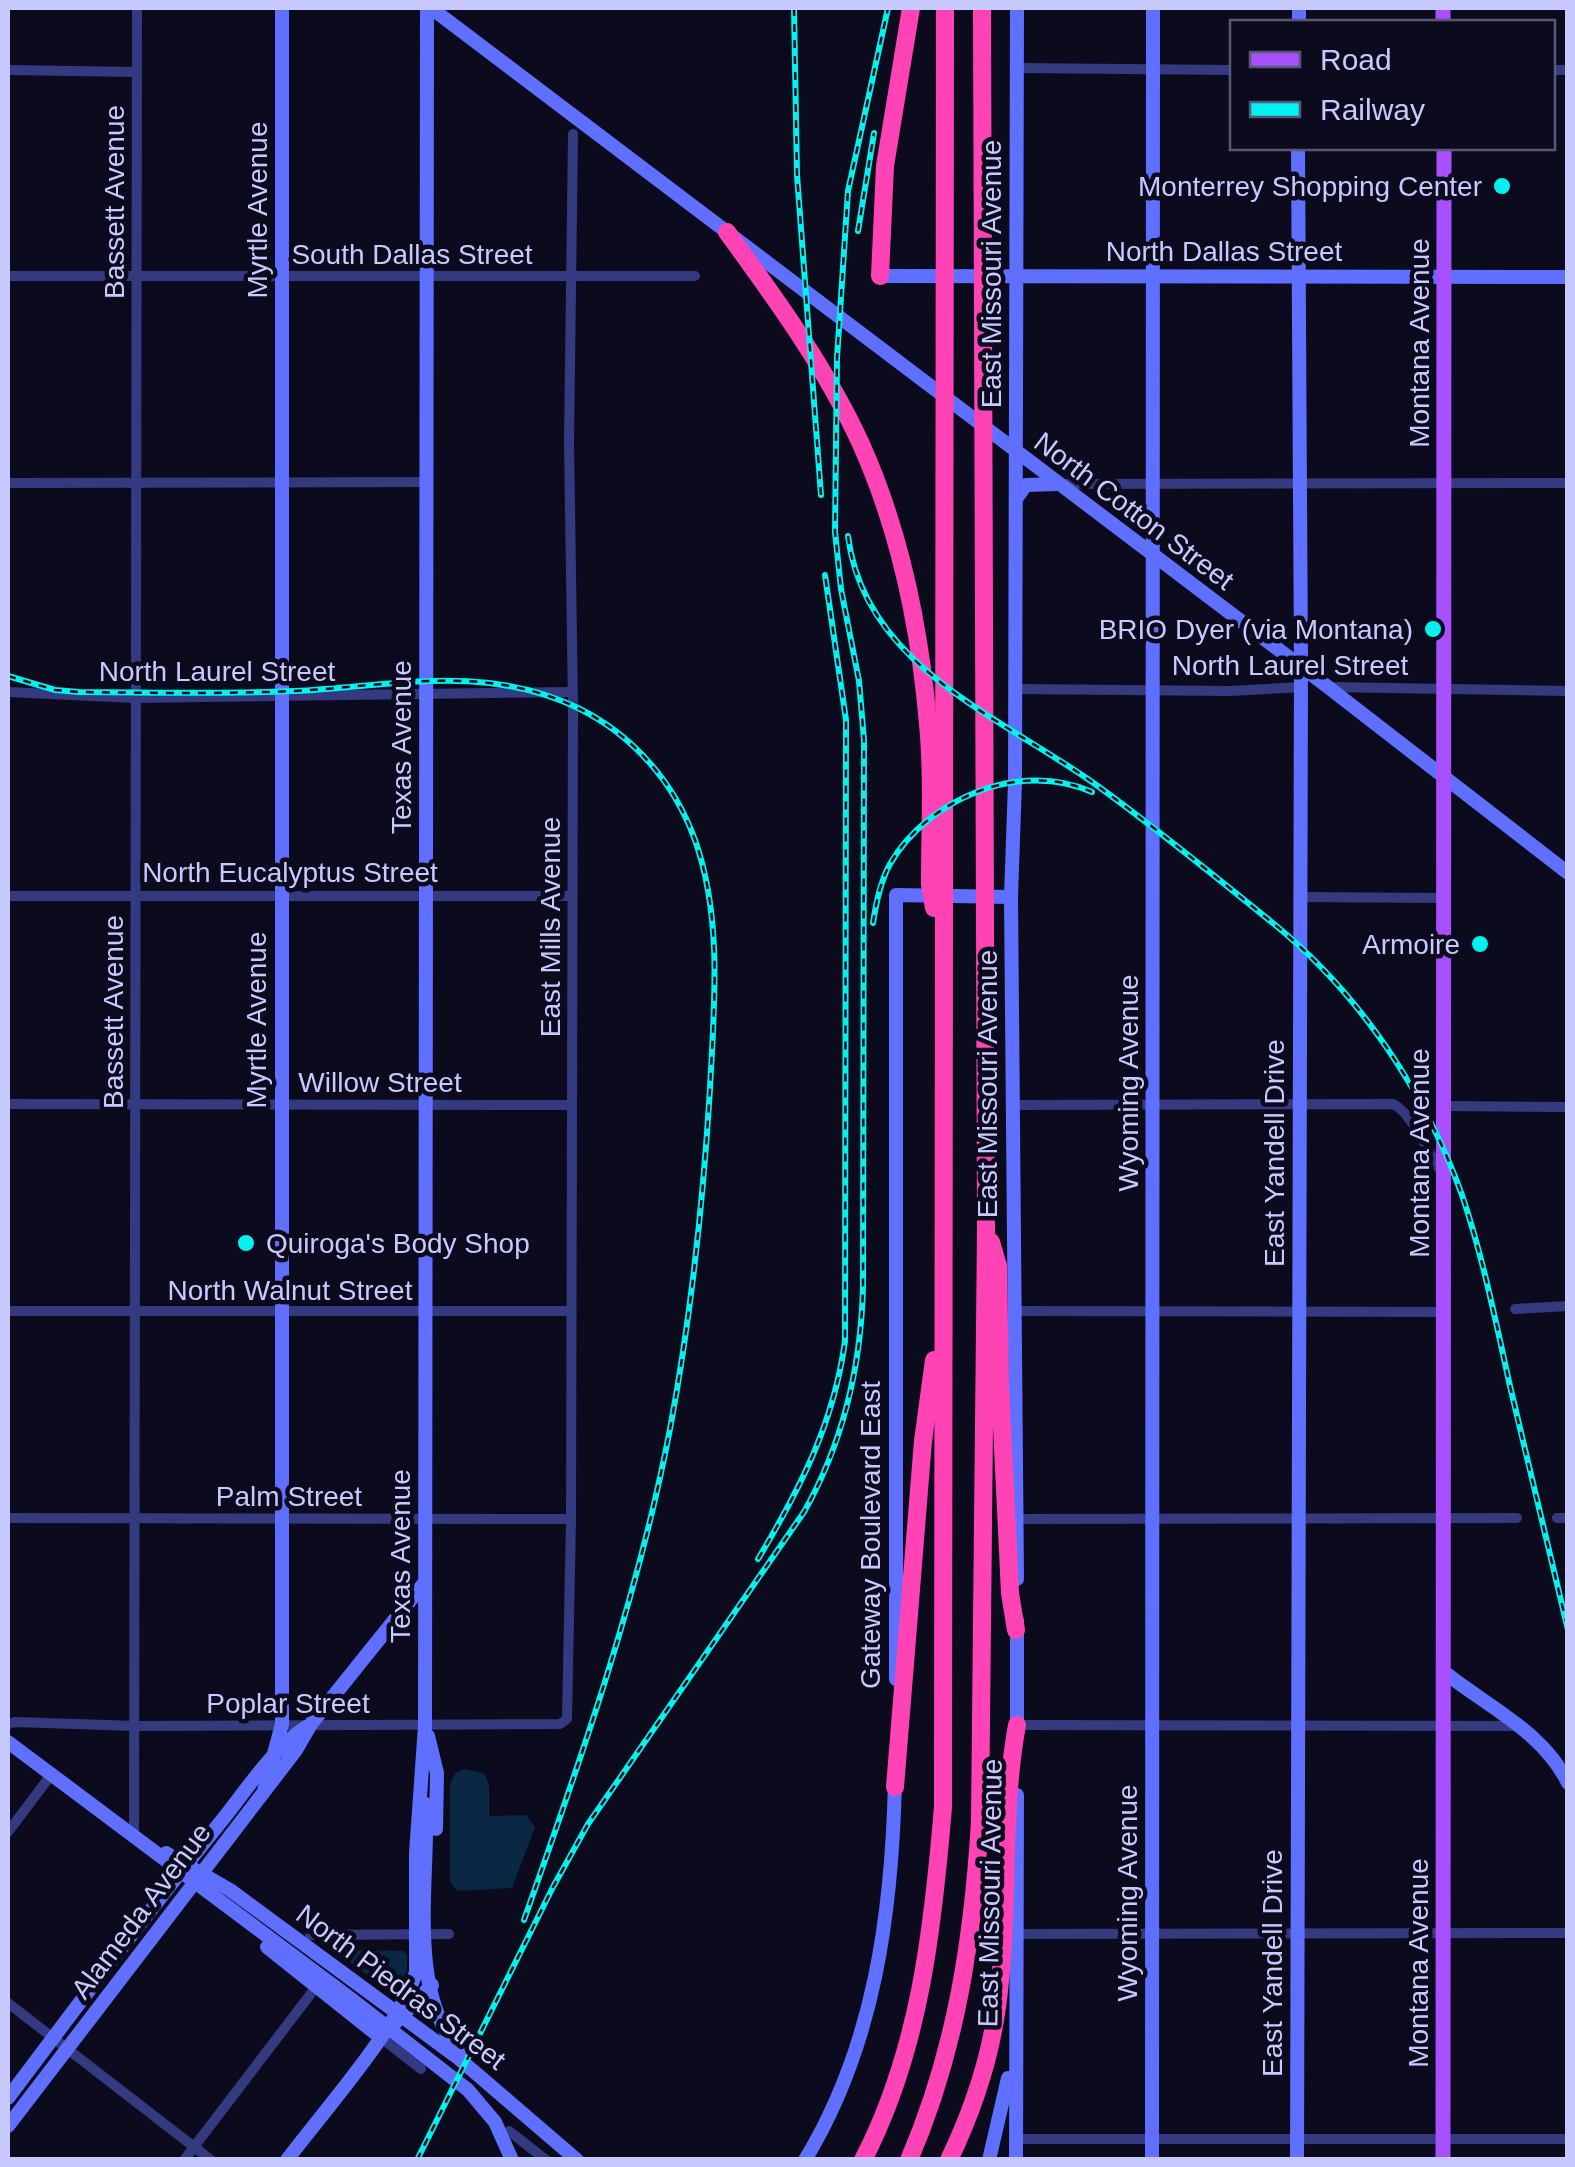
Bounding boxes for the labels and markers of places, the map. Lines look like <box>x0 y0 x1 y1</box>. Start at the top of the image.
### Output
place label: Monterrey Shopping Center <box>1138 171 1482 202</box>
marker: Monterrey Shopping Center <box>1491 175 1513 197</box>
place label: BRIO Dyer (via Montana) <box>1099 614 1413 645</box>
marker: BRIO Dyer (via Montana) <box>1422 618 1444 640</box>
place label: Armoire <box>1362 929 1460 960</box>
marker: Armoire <box>1469 933 1491 955</box>
place label: Quiroga's Body Shop <box>266 1228 530 1259</box>
marker: Quiroga's Body Shop <box>235 1232 257 1254</box>

